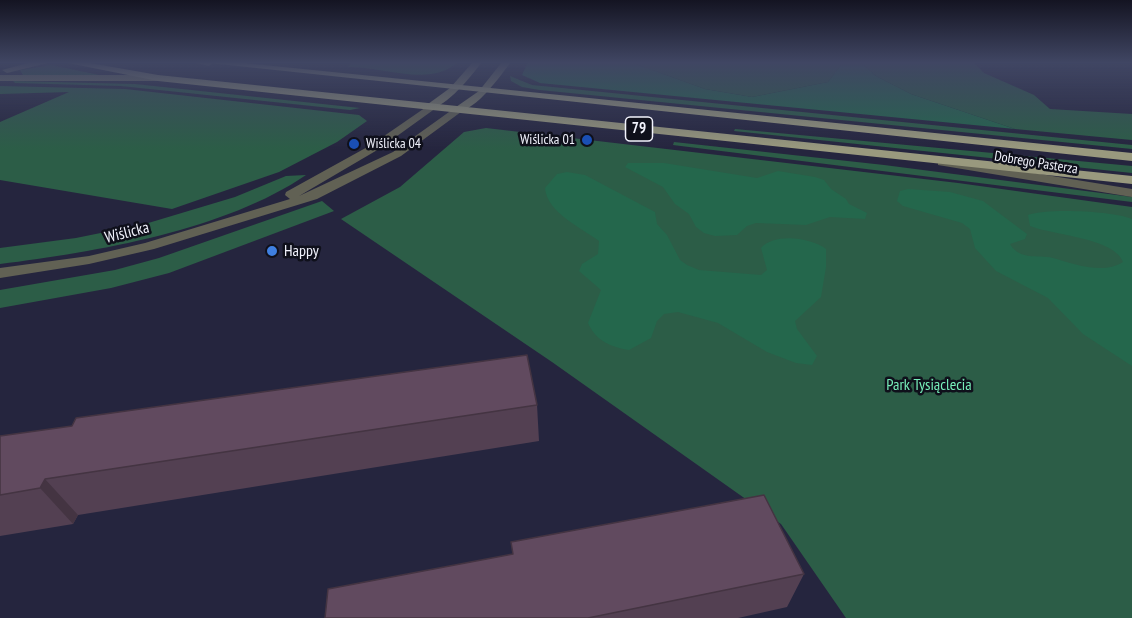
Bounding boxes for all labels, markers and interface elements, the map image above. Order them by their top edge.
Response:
road number: 79 [626,117,652,141]
place label: Wiślicka 01 [520,132,575,148]
marker: Wiślicka 01 [580,133,594,147]
place label: Wiślicka 04 [366,136,421,152]
marker: Wiślicka 04 [347,137,361,151]
street label: Dobrego Pasterza [993,148,1079,178]
street label: Wiślicka [103,218,151,248]
place label: Happy [284,241,319,261]
marker: Happy [265,244,279,258]
park label: Park Tysiąclecia [886,375,972,395]

